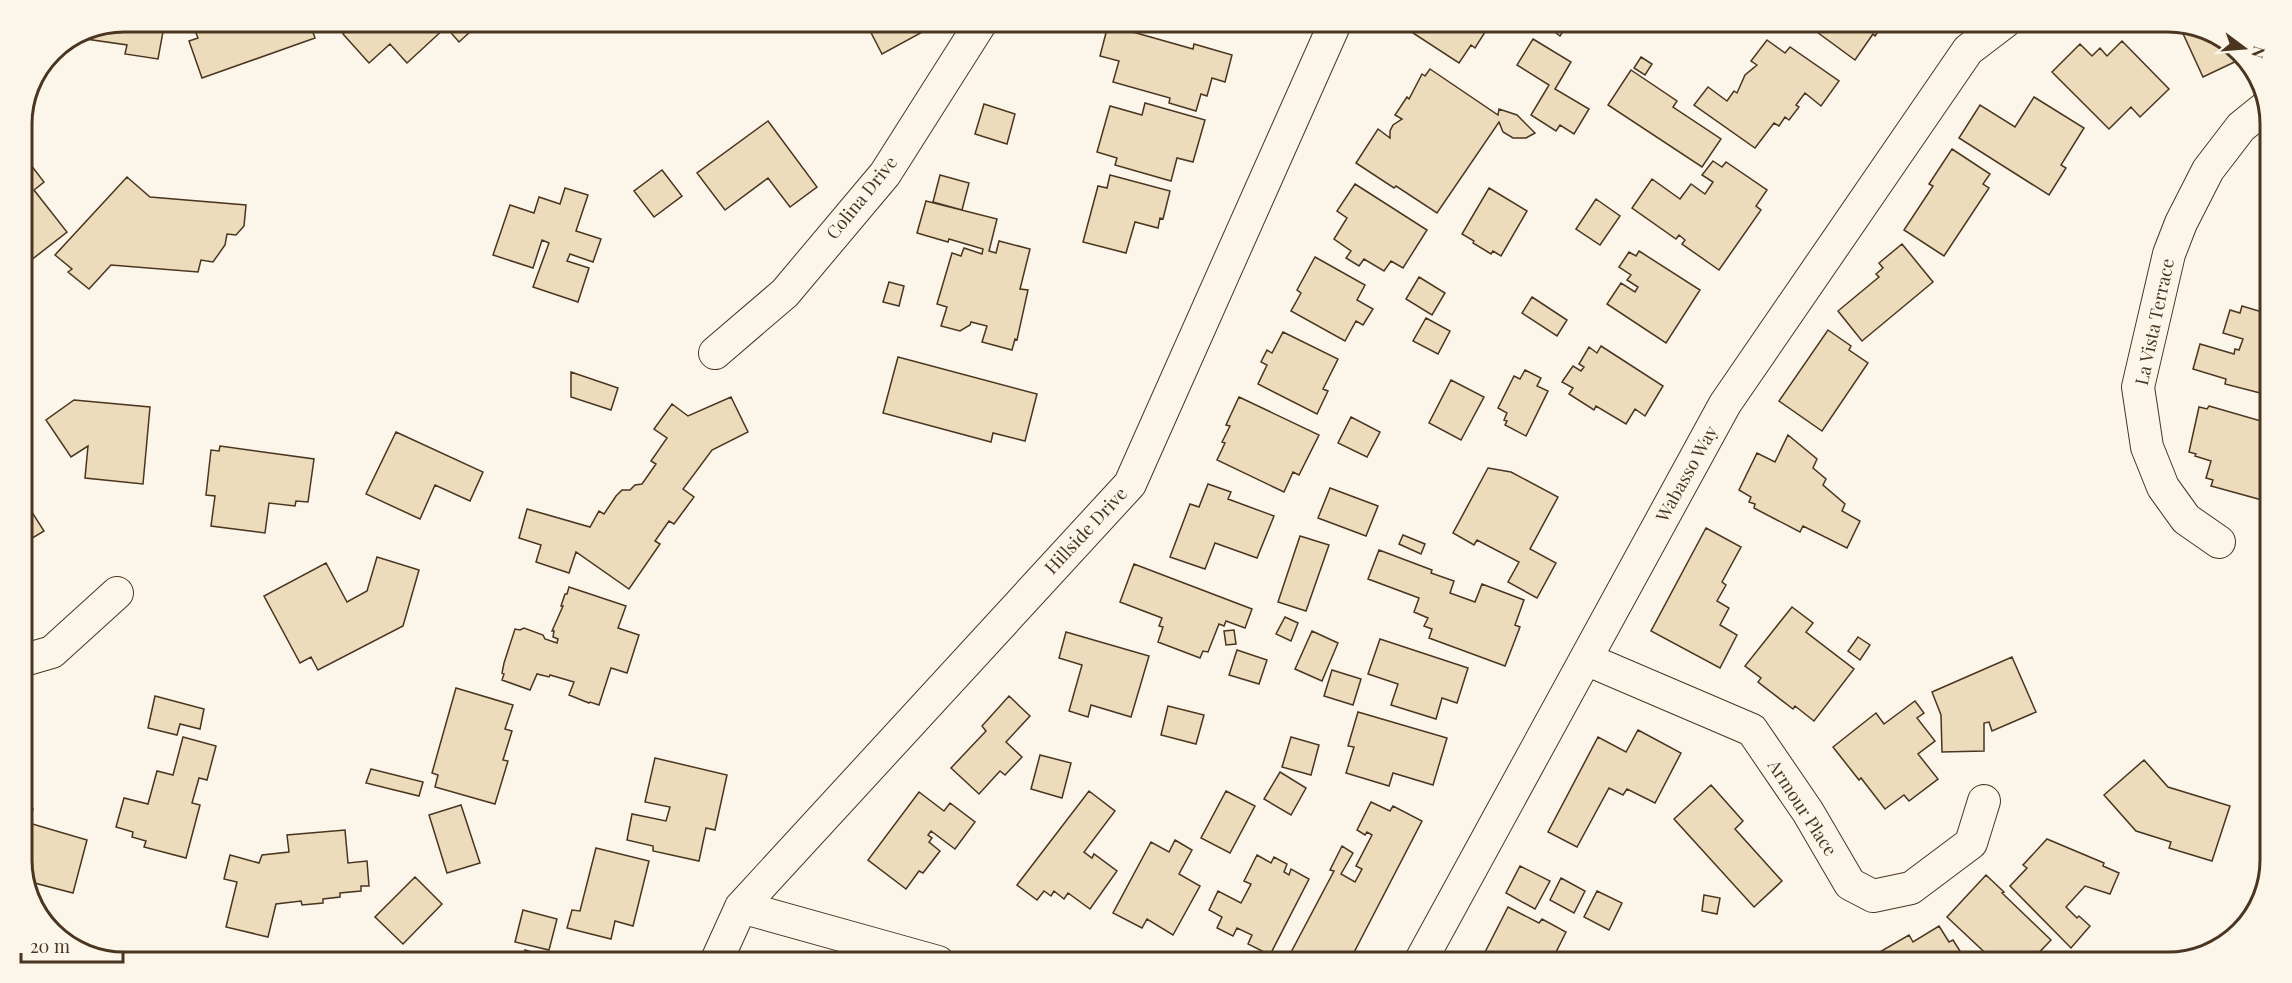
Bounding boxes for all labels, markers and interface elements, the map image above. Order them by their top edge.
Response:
north arrow [2214,18,2274,78]
text: N [2247,44,2271,61]
street label: Colina Drive [820,151,902,244]
street label: La Vista Terrace [2129,256,2179,387]
street label: Wabasso Way [1649,421,1722,527]
street label: Hillside Drive [1039,482,1132,579]
street label: Armour Place [1762,754,1843,860]
scale bar [21,926,123,964]
text: 20 m [30,934,70,958]

